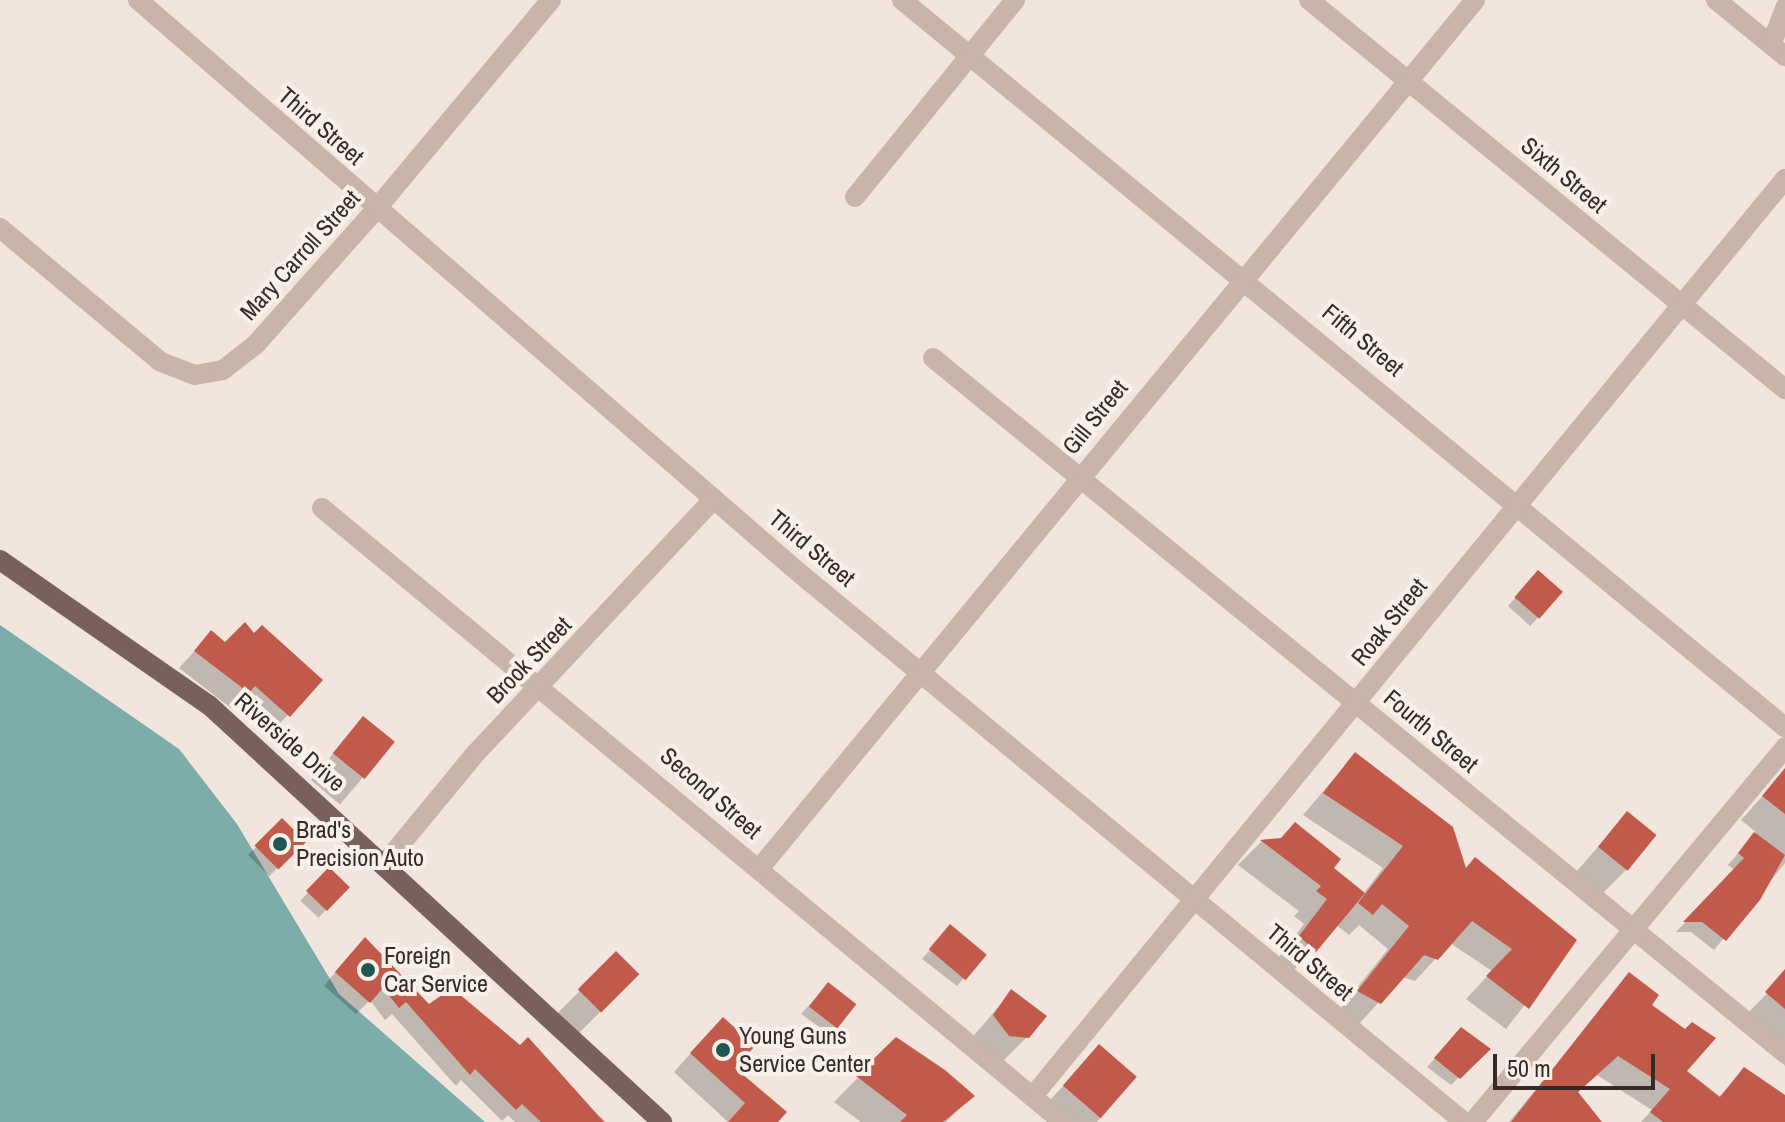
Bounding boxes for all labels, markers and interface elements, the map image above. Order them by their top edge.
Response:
street label: Third Street [272,81,370,171]
street label: Sixth Street [1515,131,1613,219]
street label: Mary Carroll Street [234,184,366,326]
street label: Fifth Street [1316,298,1410,382]
street label: Gill Street [1056,374,1134,460]
street label: Third Street [763,504,861,592]
street label: Roak Street [1345,573,1433,671]
street label: Brook Street [481,611,577,709]
street label: Fourth Street [1378,683,1484,779]
street label: Riverside Drive [229,686,351,798]
street label: Second Street [654,741,768,845]
place label: Brad's Precision Auto [296,816,425,872]
marker: Brad's Precision Auto [271,835,289,853]
street label: Third Street [1261,918,1359,1006]
place label: Foreign Car Service [384,942,488,998]
marker: Foreign Car Service [359,961,377,979]
place label: Young Guns Service Center [739,1022,870,1078]
scale bar [1497,1038,1659,1088]
marker: Young Guns Service Center [714,1041,732,1059]
text: 50 m [1507,1052,1551,1084]

